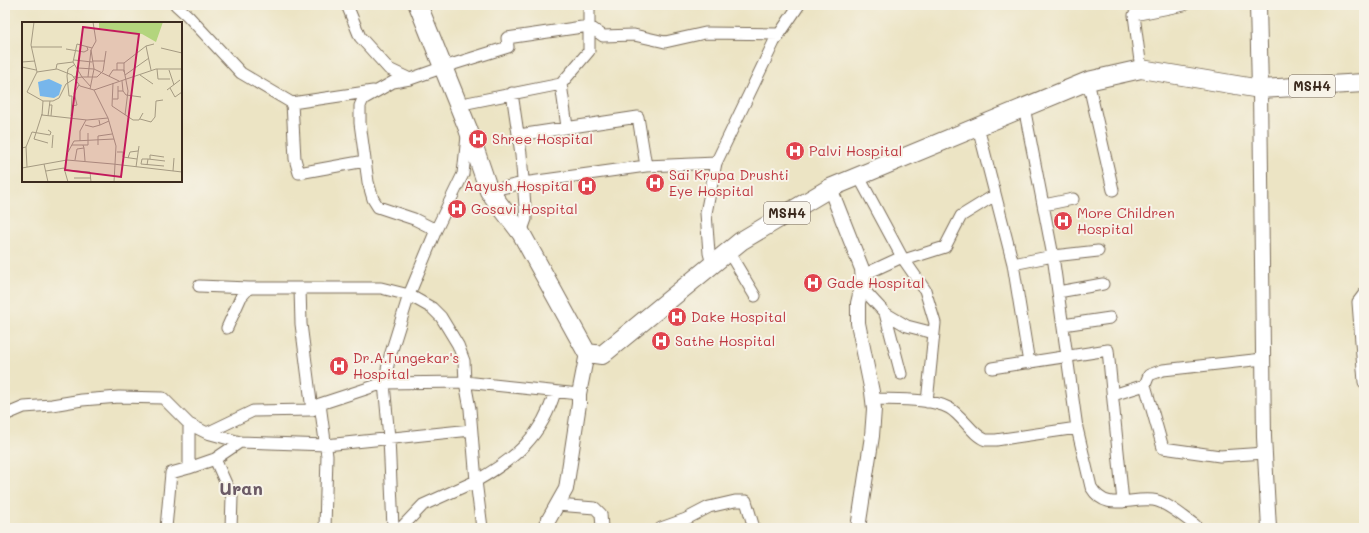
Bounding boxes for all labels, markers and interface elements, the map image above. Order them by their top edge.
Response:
inset map [22,22,182,182]
road number: MSH4 [1289,75,1335,97]
hospital icon: Shree Hospital [467,128,489,150]
place label: Shree Hospital [492,129,593,148]
hospital icon: Palvi Hospital [784,140,806,162]
place label: Palvi Hospital [809,141,902,160]
place label: Sai Krupa Drushti Eye Hospital [669,165,789,200]
hospital icon: Sai Krupa Drushti Eye Hospital [644,172,666,194]
hospital icon: Aayush Hospital [576,175,598,197]
place label: Aayush Hospital [464,176,573,195]
hospital icon: Gosavi Hospital [446,198,468,220]
place label: Gosavi Hospital [471,199,578,218]
road number: MSH4 [764,202,810,224]
place label: More Children Hospital [1077,203,1175,238]
hospital icon: More Children Hospital [1052,210,1074,232]
hospital icon: Gade Hospital [802,272,824,294]
place label: Gade Hospital [827,273,925,292]
hospital icon: Dake Hospital [666,306,688,328]
place label: Dake Hospital [691,307,786,326]
hospital icon: Sathe Hospital [650,330,672,352]
place label: Sathe Hospital [675,331,775,350]
place label: Dr.A.Tungekar's Hospital [353,348,459,383]
hospital icon: Dr.A.Tungekar's Hospital [328,355,350,377]
district label: Uran [219,476,263,500]

